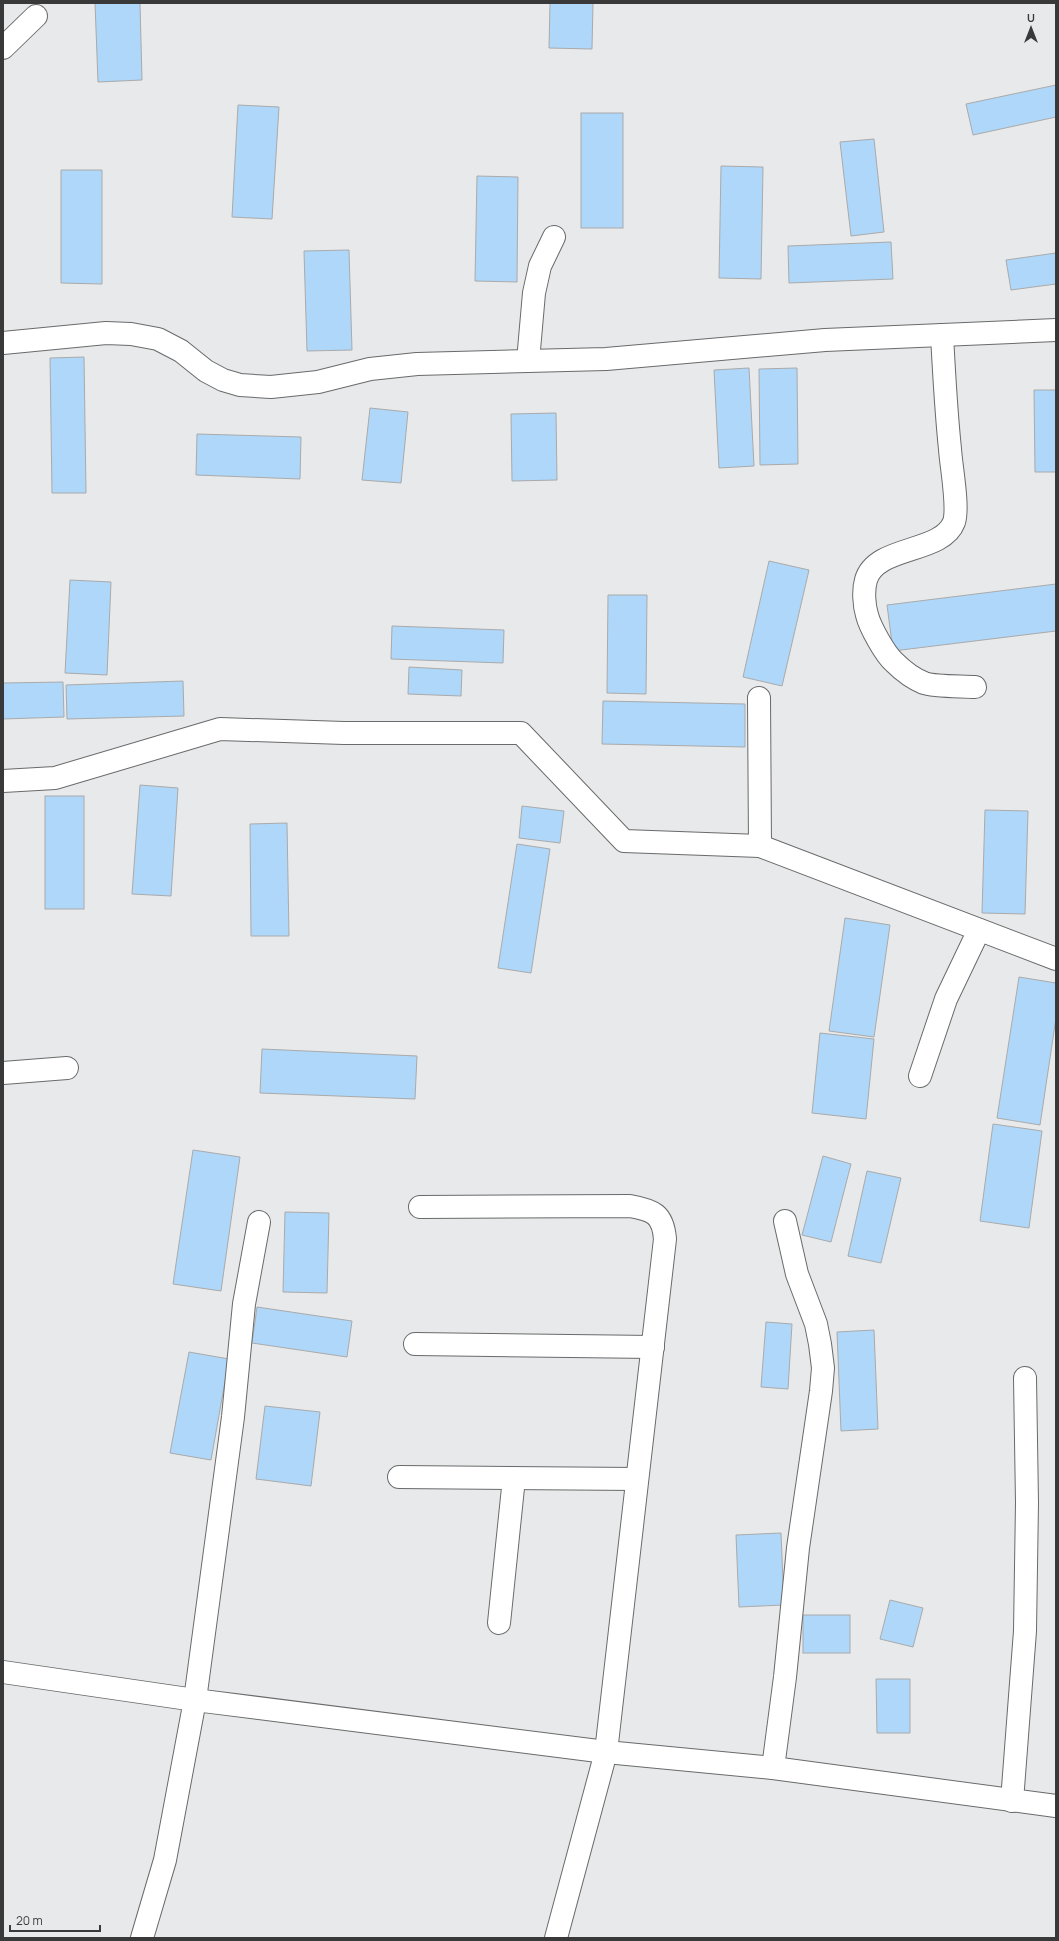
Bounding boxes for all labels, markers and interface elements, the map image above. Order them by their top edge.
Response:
north arrow [1011,8,1051,48]
text: U [1027,10,1035,25]
scale bar [10,1907,100,1933]
text: 20 m [16,1912,43,1929]

